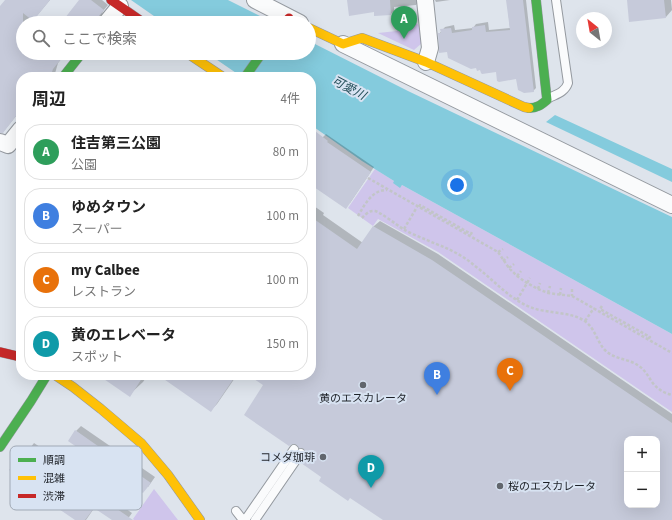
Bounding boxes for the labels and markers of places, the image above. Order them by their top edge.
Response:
pin: A [391,6,417,39]
pin: C [497,358,523,391]
pin: B [424,362,450,395]
marker: 黄のエスカレータ [358,380,368,390]
place label: 黄のエスカレータ [319,391,407,406]
place label: コメダ珈琲 [260,450,315,465]
marker: コメダ珈琲 [318,452,328,462]
pin: D [358,455,384,488]
place label: 桜のエスカレータ [508,479,596,494]
marker: 桜のエスカレータ [495,481,505,491]

